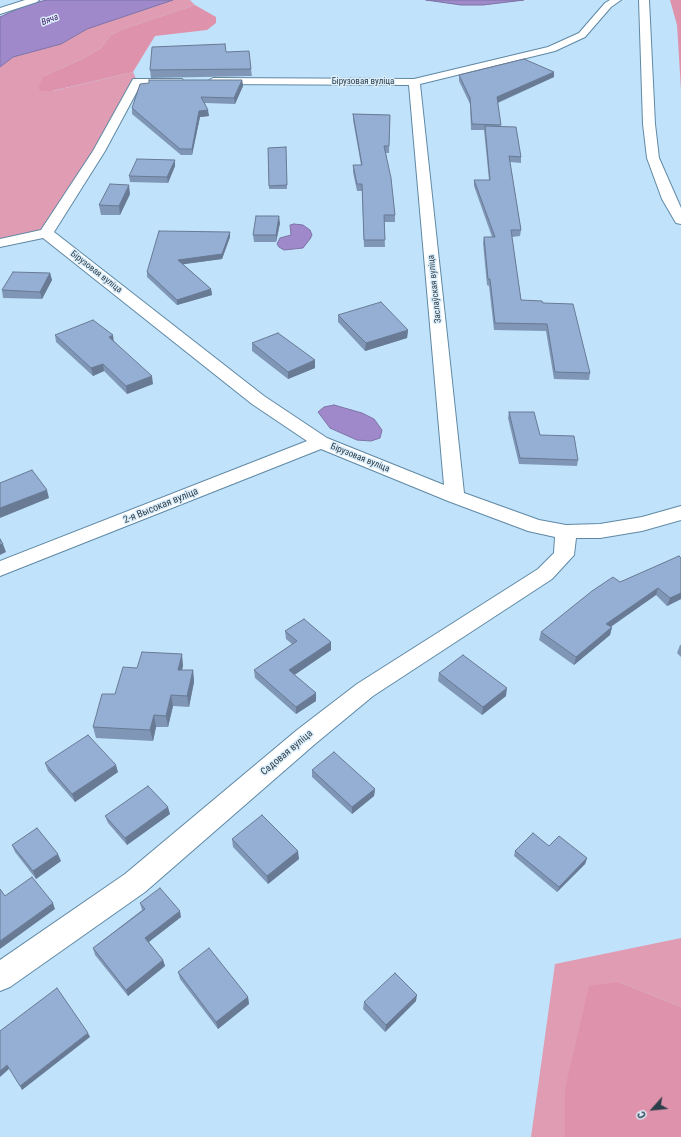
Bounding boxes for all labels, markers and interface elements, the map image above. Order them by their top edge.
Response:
water label: Вяча [40,12,60,28]
street label: Бірузовая вуліца [332,77,394,87]
street label: Бірузовая вуліца [68,248,124,296]
street label: Заслаўская вуліца [426,254,444,324]
street label: Бірузовая вуліца [329,441,391,475]
street label: 2-я Высокая вуліца [122,486,200,526]
street label: Садовая вуліца [259,728,315,778]
north arrow [633,1089,673,1129]
text: С [635,1109,649,1120]

